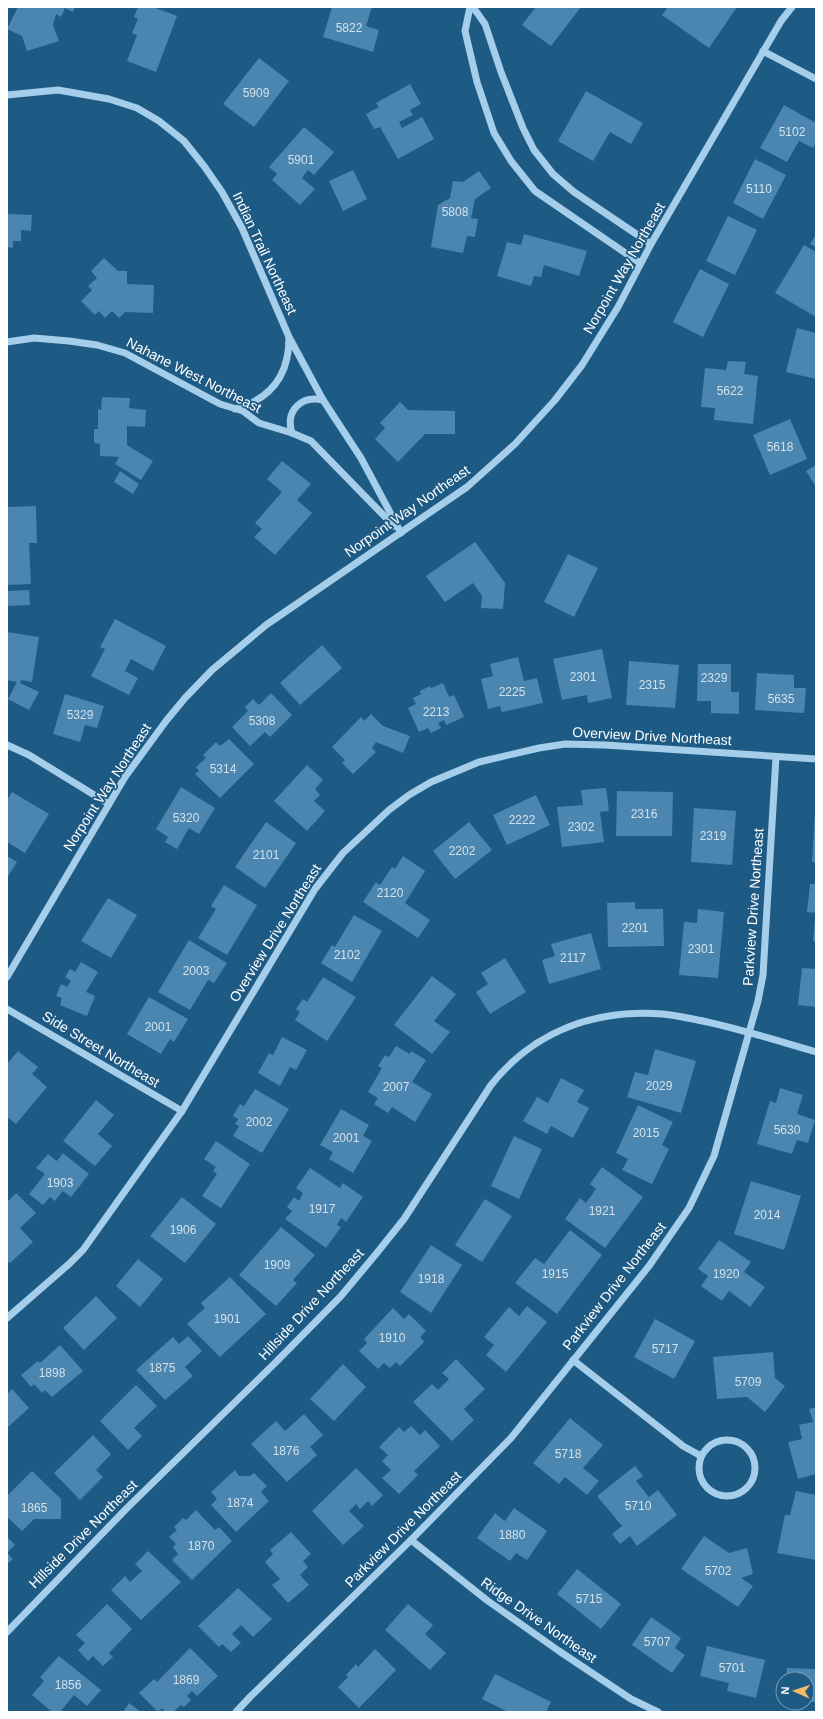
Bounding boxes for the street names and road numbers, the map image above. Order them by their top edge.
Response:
street label: Indian Trail Northeast [230,189,300,317]
street label: Norpoint Way Northeast [580,199,668,336]
street label: Nahane West Northeast [124,334,264,416]
street label: Norpoint Way Northeast [341,462,473,560]
street label: Norpoint Way Northeast [60,720,154,854]
street label: Overview Drive Northeast [572,724,732,748]
street label: Parkview Drive Northeast [740,828,766,986]
street label: Overview Drive Northeast [226,861,324,1005]
street label: Side Street Northeast [40,1008,163,1090]
street label: Parkview Drive Northeast [559,1219,669,1353]
street label: Hillside Drive Northeast [255,1245,367,1363]
street label: Parkview Drive Northeast [342,1467,465,1590]
street label: Hillside Drive Northeast [26,1477,140,1591]
street label: Ridge Drive Northeast [478,1574,600,1666]

